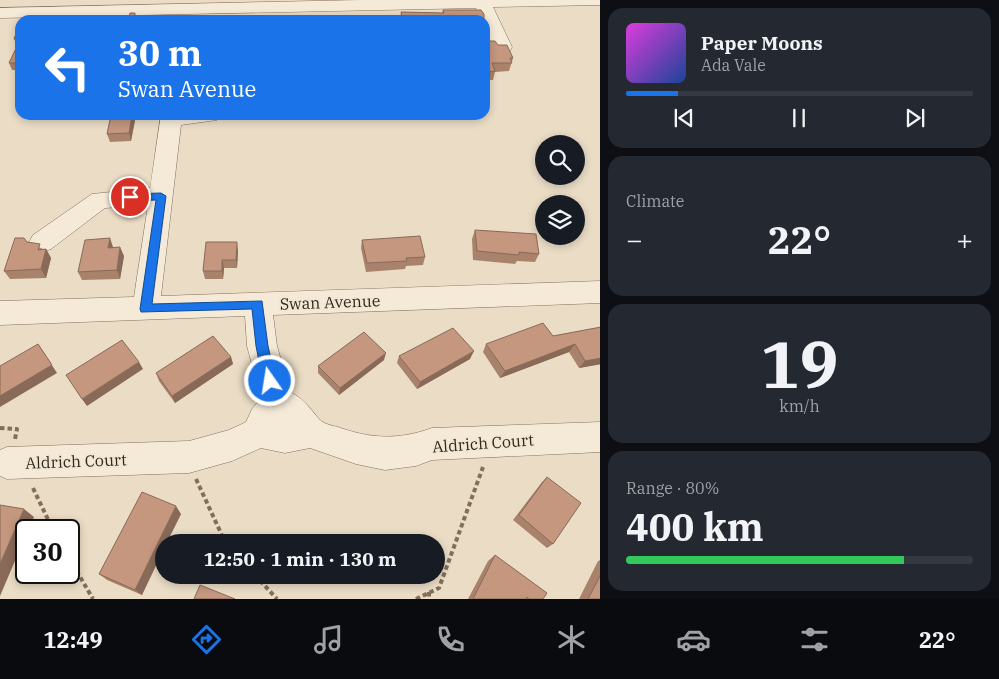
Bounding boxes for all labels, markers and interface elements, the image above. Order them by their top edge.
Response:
text: 30 m [118,30,202,76]
text: Paper Moons [701,31,823,55]
icon: left [35,35,100,100]
text: Ada Vale [701,55,766,75]
text: Swan Avenue [118,74,256,103]
icon: previous [670,104,698,132]
icon: pause [785,104,813,132]
icon: next [901,104,929,132]
map controls [535,135,585,245]
button: search [535,135,585,185]
pin [109,176,151,218]
icon: arrive [116,183,144,211]
text: Climate [626,191,684,211]
button: layers [535,195,585,245]
text: 22° [768,215,831,264]
text: − [626,221,643,258]
text: + [956,221,973,258]
street label: Swan Avenue [279,290,381,314]
text: 19 [760,321,839,406]
position arrow [243,354,295,406]
text: km/h [779,396,820,416]
street label: Aldrich Court [432,429,535,457]
street label: Aldrich Court [25,449,127,473]
text: Range · 80% [626,478,719,498]
text: 400 km [626,502,764,551]
speed limit sign: 30 [15,519,80,584]
text: 12:50 · 1 min · 130 m [204,547,396,571]
icon: directions [189,622,224,657]
icon: music [311,622,346,657]
icon: phone [433,622,468,657]
icon: climate [554,622,589,657]
icon: car [676,622,711,657]
icon: filters [797,622,832,657]
text: 12:49 [43,625,103,654]
text: 22° [919,625,956,654]

